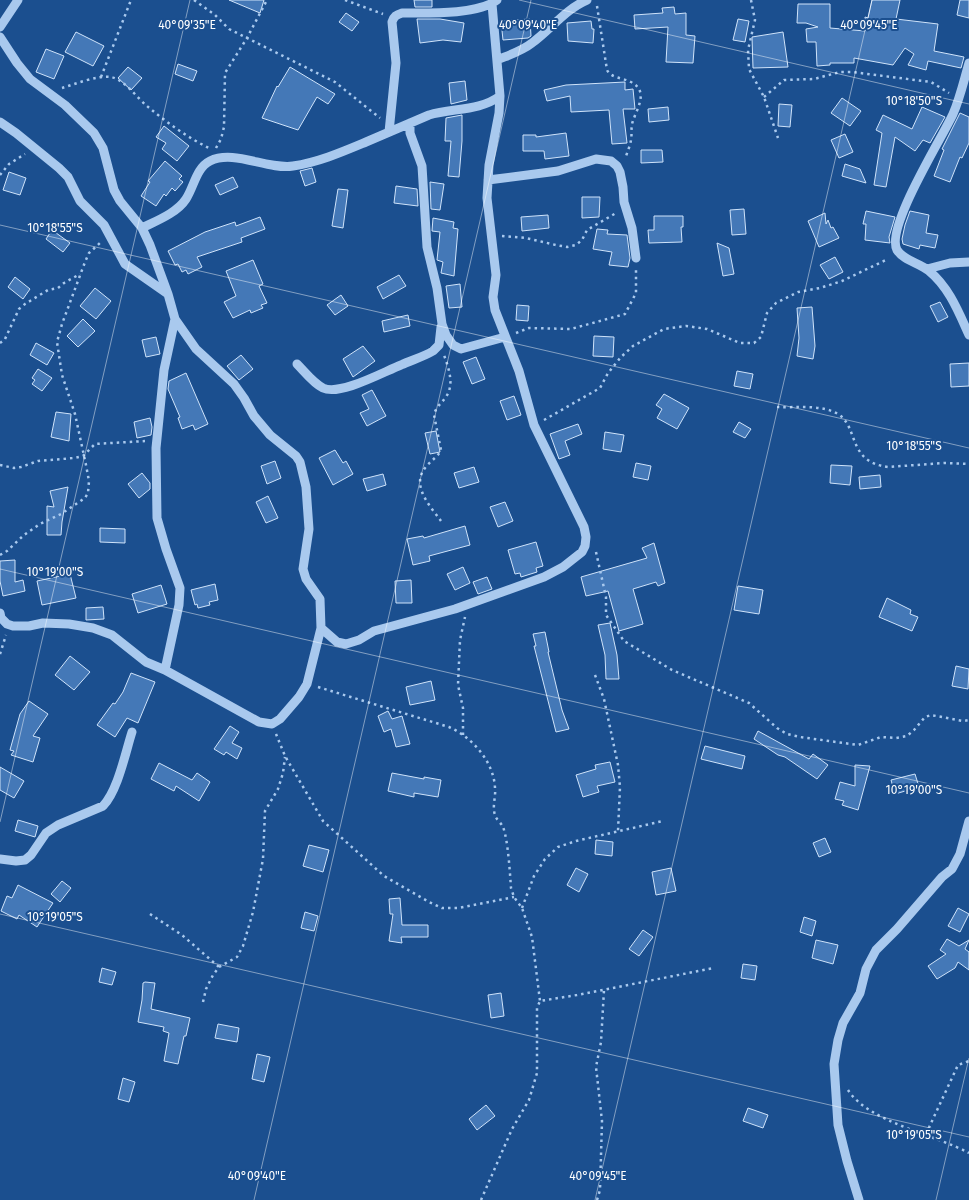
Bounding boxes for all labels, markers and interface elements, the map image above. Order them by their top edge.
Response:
text: 40°09'35"E [158,18,216,32]
text: 40°09'40"E [499,18,557,32]
text: 40°09'45"E [840,18,898,32]
text: 10°18'50"S [886,94,943,108]
text: 10°18'55"S [27,221,83,235]
text: 10°18'55"S [886,439,942,453]
text: 10°19'00"S [27,565,84,579]
text: 10°19'00"S [886,783,943,797]
text: 10°19'05"S [27,910,83,924]
text: 10°19'05"S [886,1128,942,1142]
text: 40°09'40"E [228,1169,286,1183]
text: 40°09'45"E [569,1169,627,1183]

